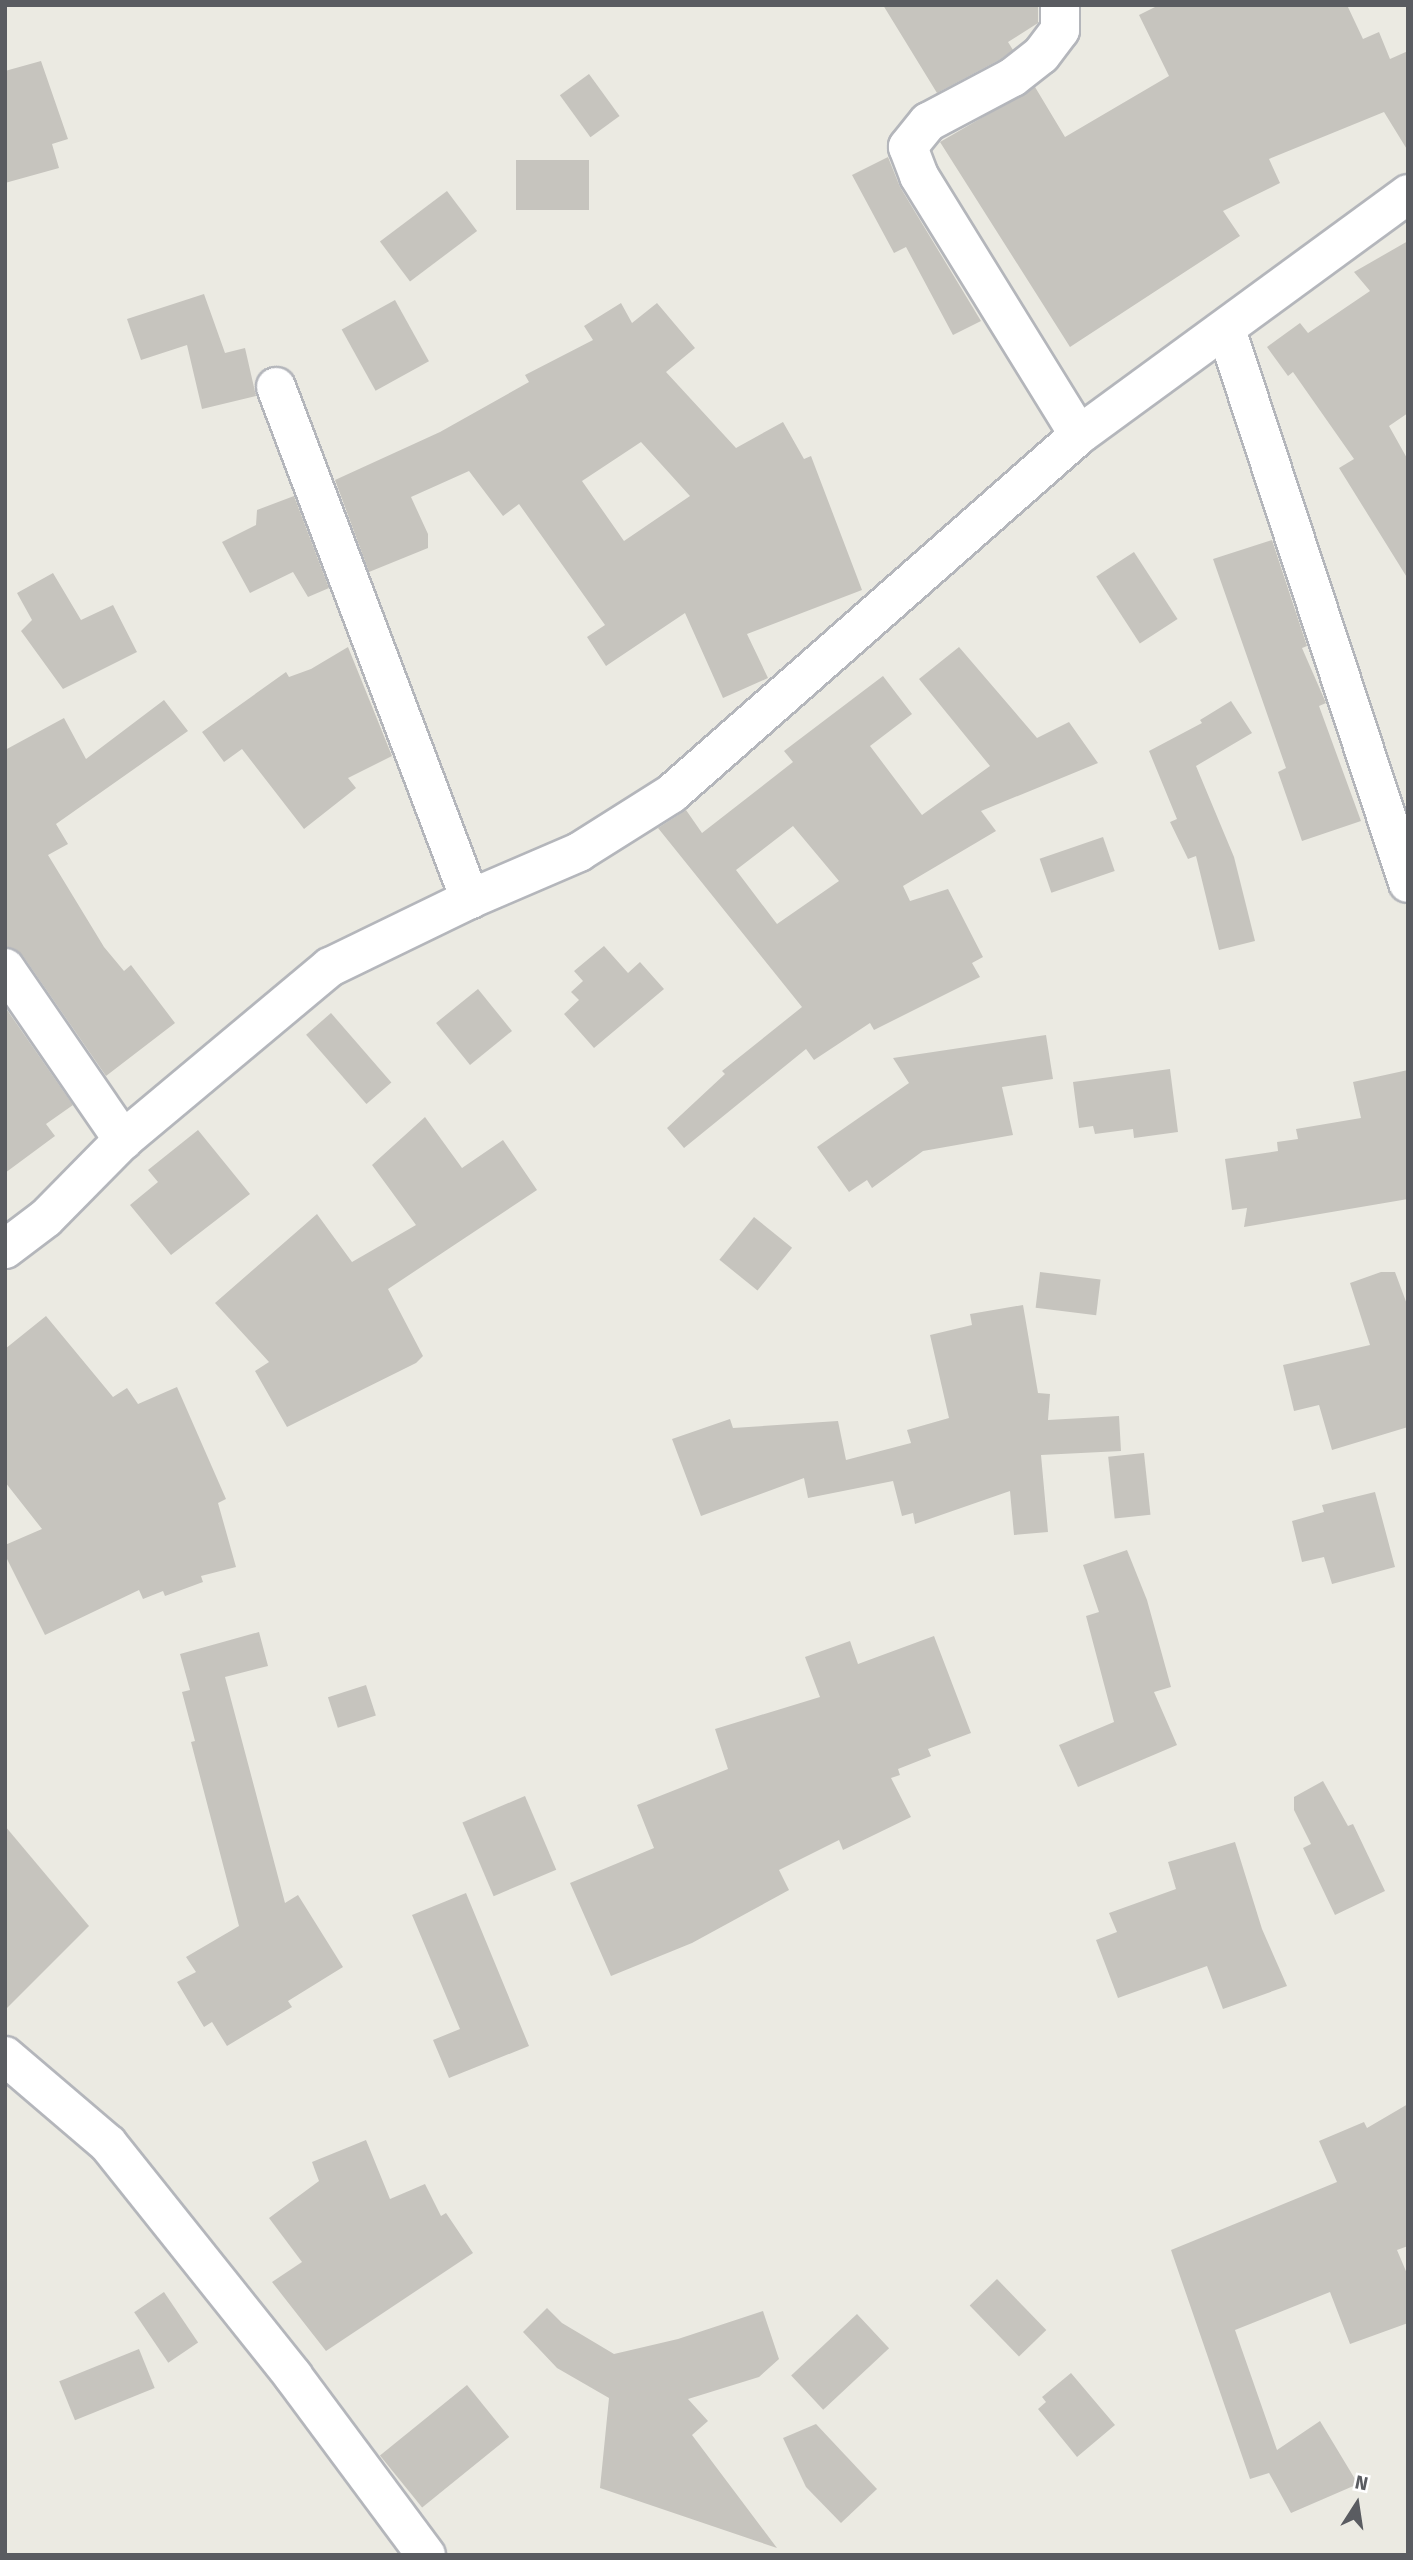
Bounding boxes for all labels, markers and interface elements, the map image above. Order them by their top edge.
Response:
north arrow [1322,2469,1392,2539]
text: N [1353,2470,1370,2496]

